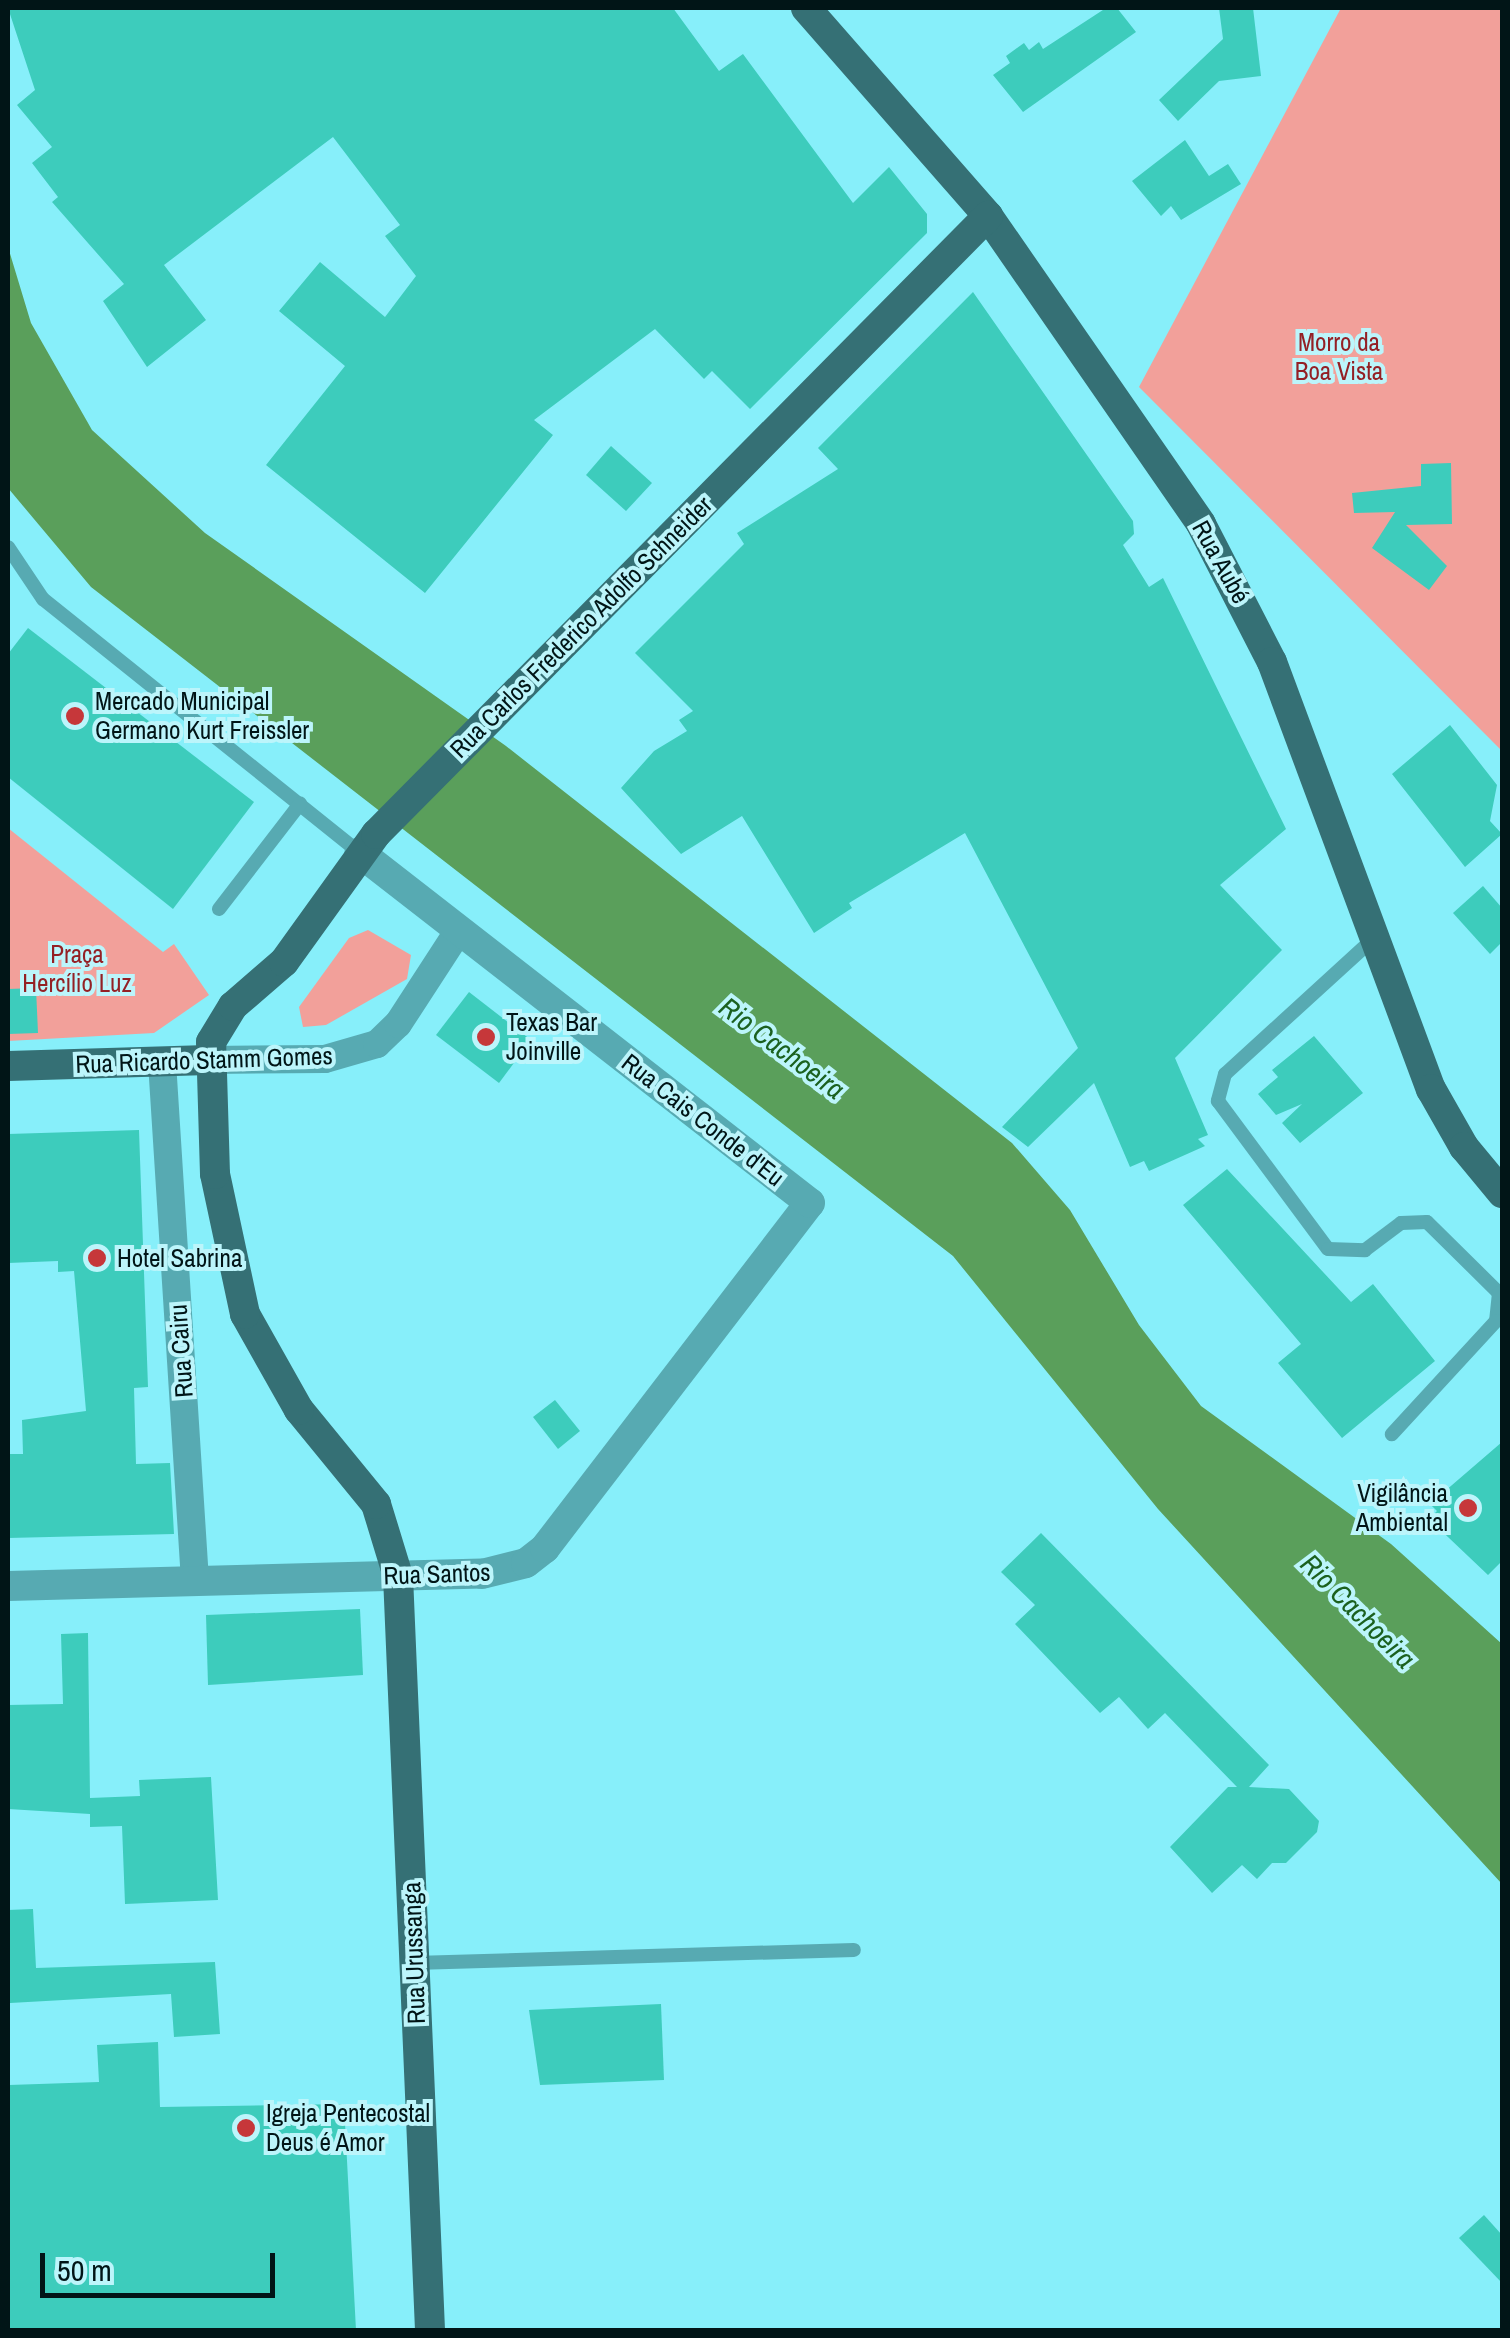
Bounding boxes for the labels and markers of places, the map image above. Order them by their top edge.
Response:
place label: Mercado Municipal Germano Kurt Freissler [95,687,309,746]
marker: Mercado Municipal Germano Kurt Freissler [64,705,86,727]
place label: Texas Bar Joinville [506,1008,597,1067]
marker: Texas Bar Joinville [475,1026,497,1048]
place label: Hotel Sabrina [117,1243,242,1273]
marker: Hotel Sabrina [86,1247,108,1269]
place label: Vigilância Ambiental [1356,1479,1448,1538]
marker: Vigilância Ambiental [1457,1497,1479,1519]
place label: Igreja Pentecostal Deus é Amor [266,2099,430,2158]
marker: Igreja Pentecostal Deus é Amor [235,2117,257,2139]

